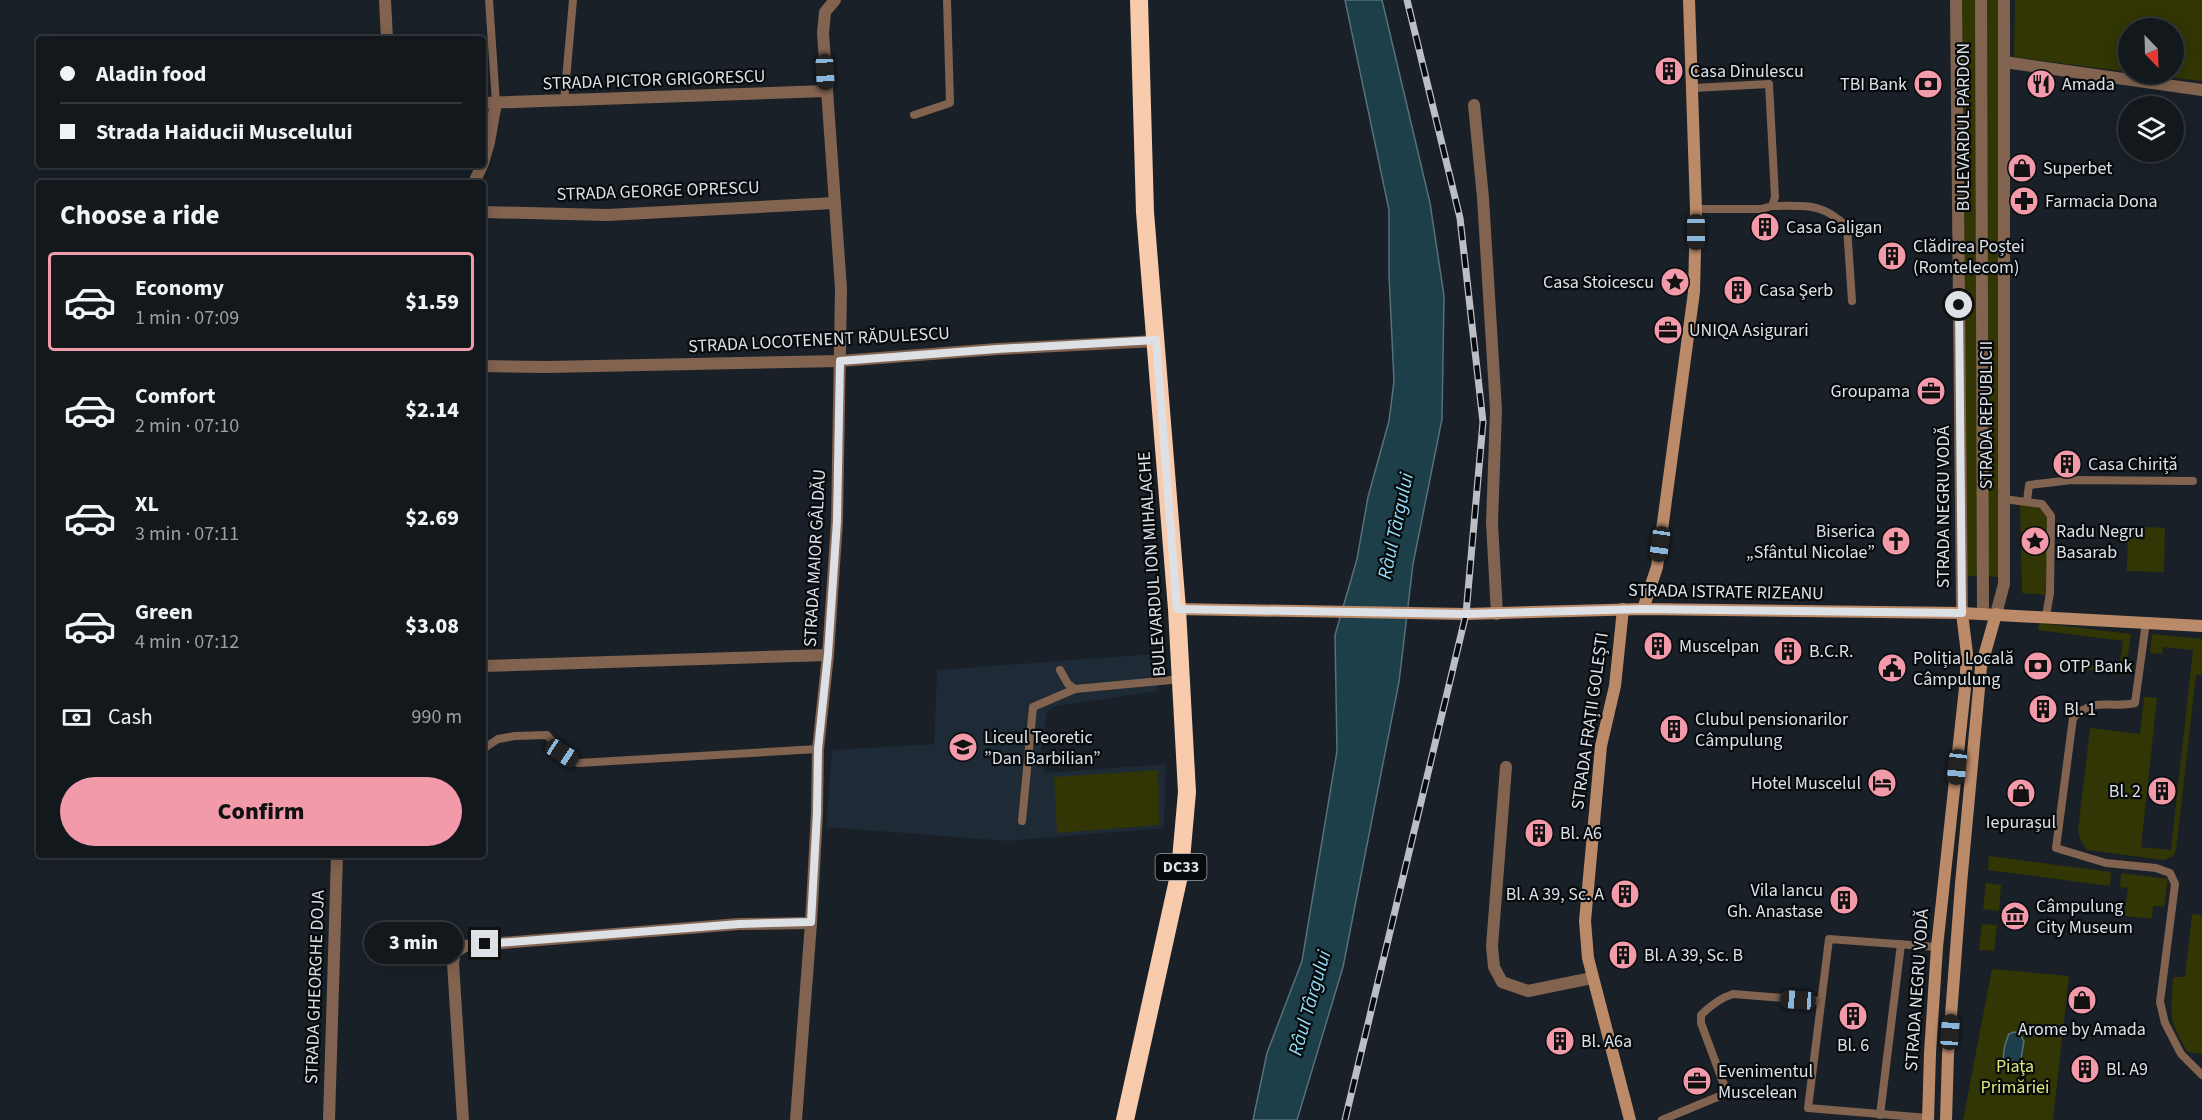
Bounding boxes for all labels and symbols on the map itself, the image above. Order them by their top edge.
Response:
north arrow [2118,18,2184,84]
street label: BULEVARDUL PARDON [1951,43,1976,211]
car [815,54,835,90]
building icon: Casa Dinulescu [1653,55,1685,87]
place label: Casa Dinulescu [1690,59,1804,84]
street label: STRADA PICTOR GRIGORESCU [542,64,766,96]
bank icon: TBI Bank [1912,68,1944,100]
restaurant icon: Amada [2025,68,2057,100]
place label: TBI Bank [1840,72,1907,97]
place label: Amada [2062,72,2115,97]
shop icon: Superbet [2006,152,2038,184]
place label: Superbet [2043,156,2112,181]
street label: STRADA GEORGE OPRESCU [556,175,760,207]
pharmacy icon: Farmacia Dona [2008,185,2040,217]
place label: Farmacia Dona [2045,189,2158,214]
building icon: Casa Galigan [1749,211,1781,243]
car [1687,214,1705,250]
place label: Casa Galigan [1786,215,1882,240]
place label: Clădirea Poștei (Romtelecom) [1913,234,2025,280]
building icon: Clădirea Poștei (Romtelecom) [1876,240,1908,272]
place icon: Casa Stoicescu [1659,266,1691,298]
place label: Casa Stoicescu [1543,270,1654,295]
building icon: Casa Şerb [1722,274,1754,306]
place label: Casa Şerb [1759,278,1833,303]
route start [1945,291,1972,318]
office icon: UNIQA Asigurari [1652,314,1684,346]
place label: UNIQA Asigurari [1689,318,1809,343]
street label: STRADA LOCOTENENT RĂDULESCU [688,321,950,359]
street label: STRADA REPUBLICII [1974,341,1999,489]
office icon: Groupama [1915,375,1947,407]
place label: Groupama [1830,379,1910,404]
street label: STRADA NEGRU VODĂ [1931,426,1956,588]
building icon: Casa Chiriță [2051,448,2083,480]
street label: BULEVARDUL ION MIHALACHE [1132,451,1172,677]
place label: Casa Chiriță [2088,452,2178,477]
street label: STRADA MAIOR GÂLDĂU [798,468,832,648]
water label: Râul Târgului [1371,470,1421,582]
place label: Biserica „Sfântul Nicolae” [1746,519,1875,565]
place label: Radu Negru Basarab [2056,519,2144,565]
car [1649,525,1671,563]
church icon: Biserica „Sfântul Nicolae” [1880,525,1912,557]
place icon: Radu Negru Basarab [2019,525,2051,557]
street label: STRADA ISTRATE RIZEANU [1628,578,1824,606]
building icon: Muscelpan [1642,630,1674,662]
street label: STRADA FRAȚII GOLEȘTI [1565,631,1615,811]
place label: Muscelpan [1679,634,1759,659]
building icon: B.C.R. [1772,635,1804,667]
place label: B.C.R. [1809,639,1854,664]
place label: Poliția Locală Câmpulung [1913,646,2014,692]
bank icon: OTP Bank [2022,650,2054,682]
public building icon: Poliția Locală Câmpulung [1876,652,1908,684]
place label: OTP Bank [2059,654,2132,679]
building icon: Bl. 1 [2027,693,2059,725]
place label: Bl. 1 [2064,697,2096,722]
place label: Clubul pensionarilor Câmpulung [1695,707,1849,753]
building icon: Clubul pensionarilor Câmpulung [1658,713,1690,745]
place label: Liceul Teoretic ”Dan Barbilian” [984,725,1101,771]
school or university icon: Liceul Teoretic ”Dan Barbilian” [947,731,979,763]
car [542,736,582,770]
car [1946,748,1968,786]
hotel icon: Hotel Muscelul [1866,767,1898,799]
place label: Hotel Muscelul [1751,771,1861,796]
building icon: Bl. 2 [2146,775,2178,807]
shop icon: Iepurașul [2005,777,2037,809]
place label: Bl. 2 [2109,779,2141,804]
place label: Iepurașul [1986,810,2056,835]
building icon: Bl. A6 [1523,817,1555,849]
place label: Bl. A6 [1560,821,1602,846]
road number: DC33 [1156,854,1206,880]
building icon: Bl. A 39, Sc. A [1609,878,1641,910]
place label: Vila Iancu Gh. Anastase [1727,878,1823,924]
place label: Bl. A 39, Sc. A [1506,882,1604,907]
building icon: Vila Iancu Gh. Anastase [1828,884,1860,916]
street label: STRADA GHEORGHE DOJA [299,889,331,1085]
place label: Câmpulung City Museum [2036,894,2133,940]
museum icon: Câmpulung City Museum [1999,900,2031,932]
street label: STRADA NEGRU VODĂ [1899,908,1935,1072]
callout: 3 min [365,923,464,965]
route end [471,930,498,957]
building icon: Bl. A 39, Sc. B [1607,939,1639,971]
place label: Bl. A 39, Sc. B [1644,943,1743,968]
water label: Râul Târgului [1282,947,1338,1059]
shop icon: Arome by Amada [2066,984,2098,1016]
car [1779,990,1817,1010]
building icon: Bl. 6 [1837,1000,1869,1032]
car [1940,1013,1960,1051]
place label: Arome by Amada [2018,1017,2146,1042]
building icon: Bl. A6a [1544,1025,1576,1057]
place label: Bl. A6a [1581,1029,1632,1054]
place label: Bl. 6 [1837,1033,1869,1058]
building icon: Bl. A9 [2069,1053,2101,1085]
park label: Piaţa Primăriei [1981,1054,2049,1100]
place label: Bl. A9 [2106,1057,2148,1082]
place label: Evenimentul Muscelean [1718,1059,1813,1105]
office icon: Evenimentul Muscelean [1681,1065,1713,1097]

